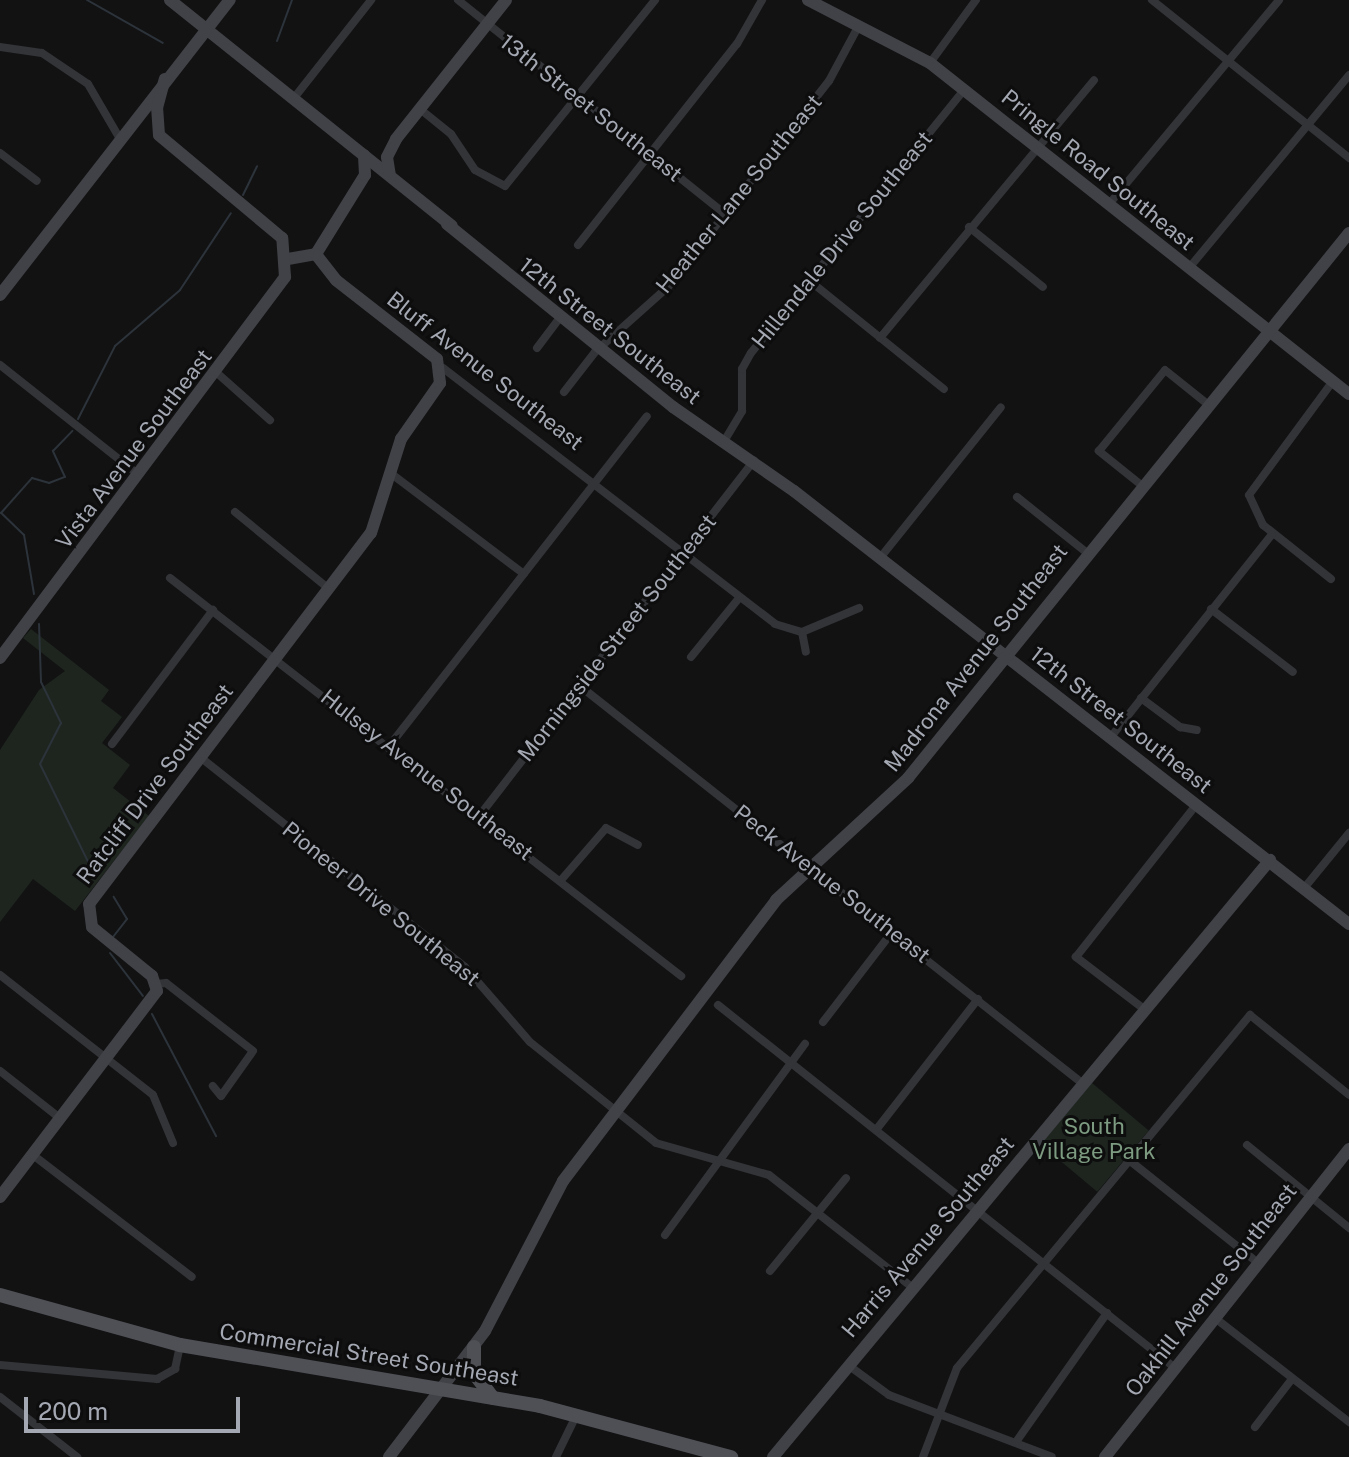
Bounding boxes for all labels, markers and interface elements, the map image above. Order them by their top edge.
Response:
street label: 13th Street Southeast [495,29,687,187]
street label: Pringle Road Southeast [996,84,1200,256]
street label: Heather Lane Southeast [651,89,827,299]
street label: Hillendale Drive Southeast [746,126,938,354]
street label: 12th Street Southeast [514,252,706,410]
street label: Bluff Avenue Southeast [382,286,588,456]
street label: Vista Avenue Southeast [50,344,218,554]
street label: Morningside Street Southeast [512,509,722,767]
street label: Madrona Avenue Southeast [879,539,1073,777]
street label: 12th Street Southeast [1025,641,1217,799]
street label: Ratcliff Drive Southeast [71,679,239,889]
street label: Hulsey Avenue Southeast [315,684,539,866]
street label: Peck Avenue Southeast [729,799,935,969]
street label: Pioneer Drive Southeast [277,816,485,992]
park label: South Village Park [1032,1113,1156,1164]
street label: Harris Avenue Southeast [836,1131,1020,1343]
street label: Oakhill Avenue Southeast [1120,1178,1302,1402]
street label: Commercial Street Southeast [218,1318,520,1392]
scale bar [28,1381,244,1431]
text: 200 m [38,1397,108,1425]

